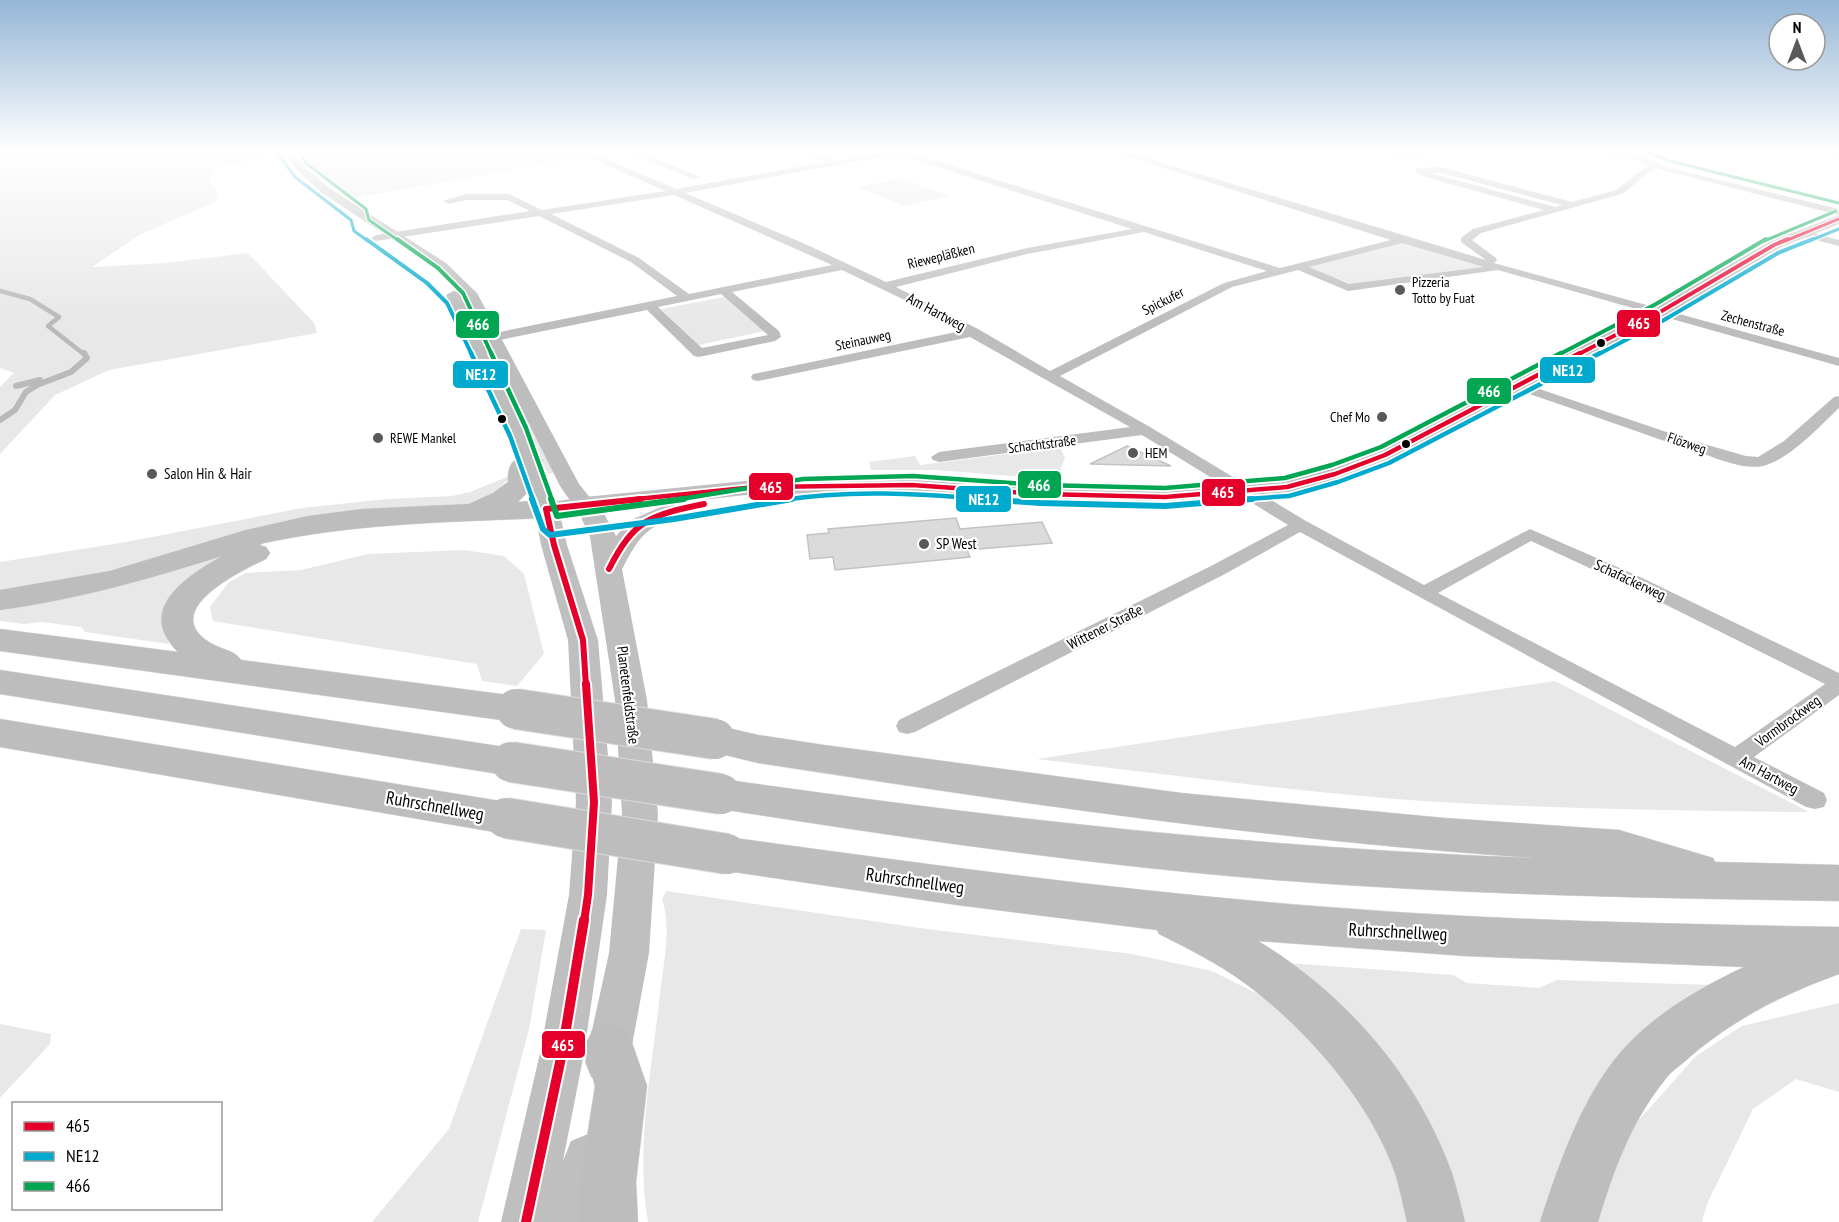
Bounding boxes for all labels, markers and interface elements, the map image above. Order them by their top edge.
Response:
north arrow [1767,12,1827,72]
text: N [1793,17,1801,37]
street label: Riewepläßken [906,239,976,273]
place label: Pizzeria Totto by Fuat [1412,273,1475,307]
street label: Spickufer [1139,283,1187,319]
marker: Pizzeria Totto by Fuat [1393,283,1407,297]
street label: Am Hartweg [904,288,969,335]
street label: Zechenstraße [1719,306,1787,340]
line badge: 465 [1616,309,1661,338]
line badge: 466 [455,310,500,339]
text: 465 [1628,313,1650,333]
text: 466 [467,314,490,334]
street label: Steinauweg [834,325,892,355]
unlabelled marker [1595,337,1607,349]
line badge: NE12 [1539,356,1596,384]
line badge: NE12 [452,360,509,389]
text: NE12 [1553,360,1583,380]
text: NE12 [466,364,496,384]
line badge: 466 [1466,377,1512,405]
text: 466 [1478,381,1501,401]
place label: Chef Mo [1330,408,1370,426]
marker: Chef Mo [1375,410,1389,424]
unlabelled marker [496,413,508,425]
street label: Flözweg [1665,428,1709,458]
place label: REWE Mankel [390,429,457,447]
marker: REWE Mankel [371,431,385,445]
street label: Schachtstraße [1007,431,1077,457]
unlabelled marker [1400,438,1412,450]
place label: HEM [1145,444,1168,462]
marker: HEM [1126,446,1140,460]
place label: Salon Hin & Hair [164,464,253,483]
marker: Salon Hin & Hair [145,467,159,481]
line badge: 466 [1017,470,1062,499]
line badge: 465 [748,472,794,501]
text: 466 [1028,475,1051,495]
text: 465 [760,477,782,497]
line badge: 465 [1201,478,1246,507]
text: 465 [1212,482,1234,502]
line badge: NE12 [955,485,1012,513]
text: NE12 [969,489,999,509]
place label: SP West [936,534,977,553]
marker: SP West [917,537,931,551]
street label: Schafackerweg [1591,555,1669,604]
street label: Wittener Straße [1064,599,1146,654]
street label: Planetenfeldstraße [613,645,644,745]
street label: Vormbrockweg [1751,691,1824,751]
street label: Am Hartweg [1737,751,1802,798]
street label: Ruhrschnellweg [384,786,486,825]
street label: Ruhrschnellweg [864,862,966,899]
street label: Ruhrschnellweg [1348,917,1448,946]
line badge: 465 [541,1030,586,1059]
text: 465 [552,1035,574,1055]
legend [12,1102,222,1210]
text: 465 [66,1114,90,1137]
text: NE12 [66,1144,100,1167]
text: 466 [66,1174,90,1197]

